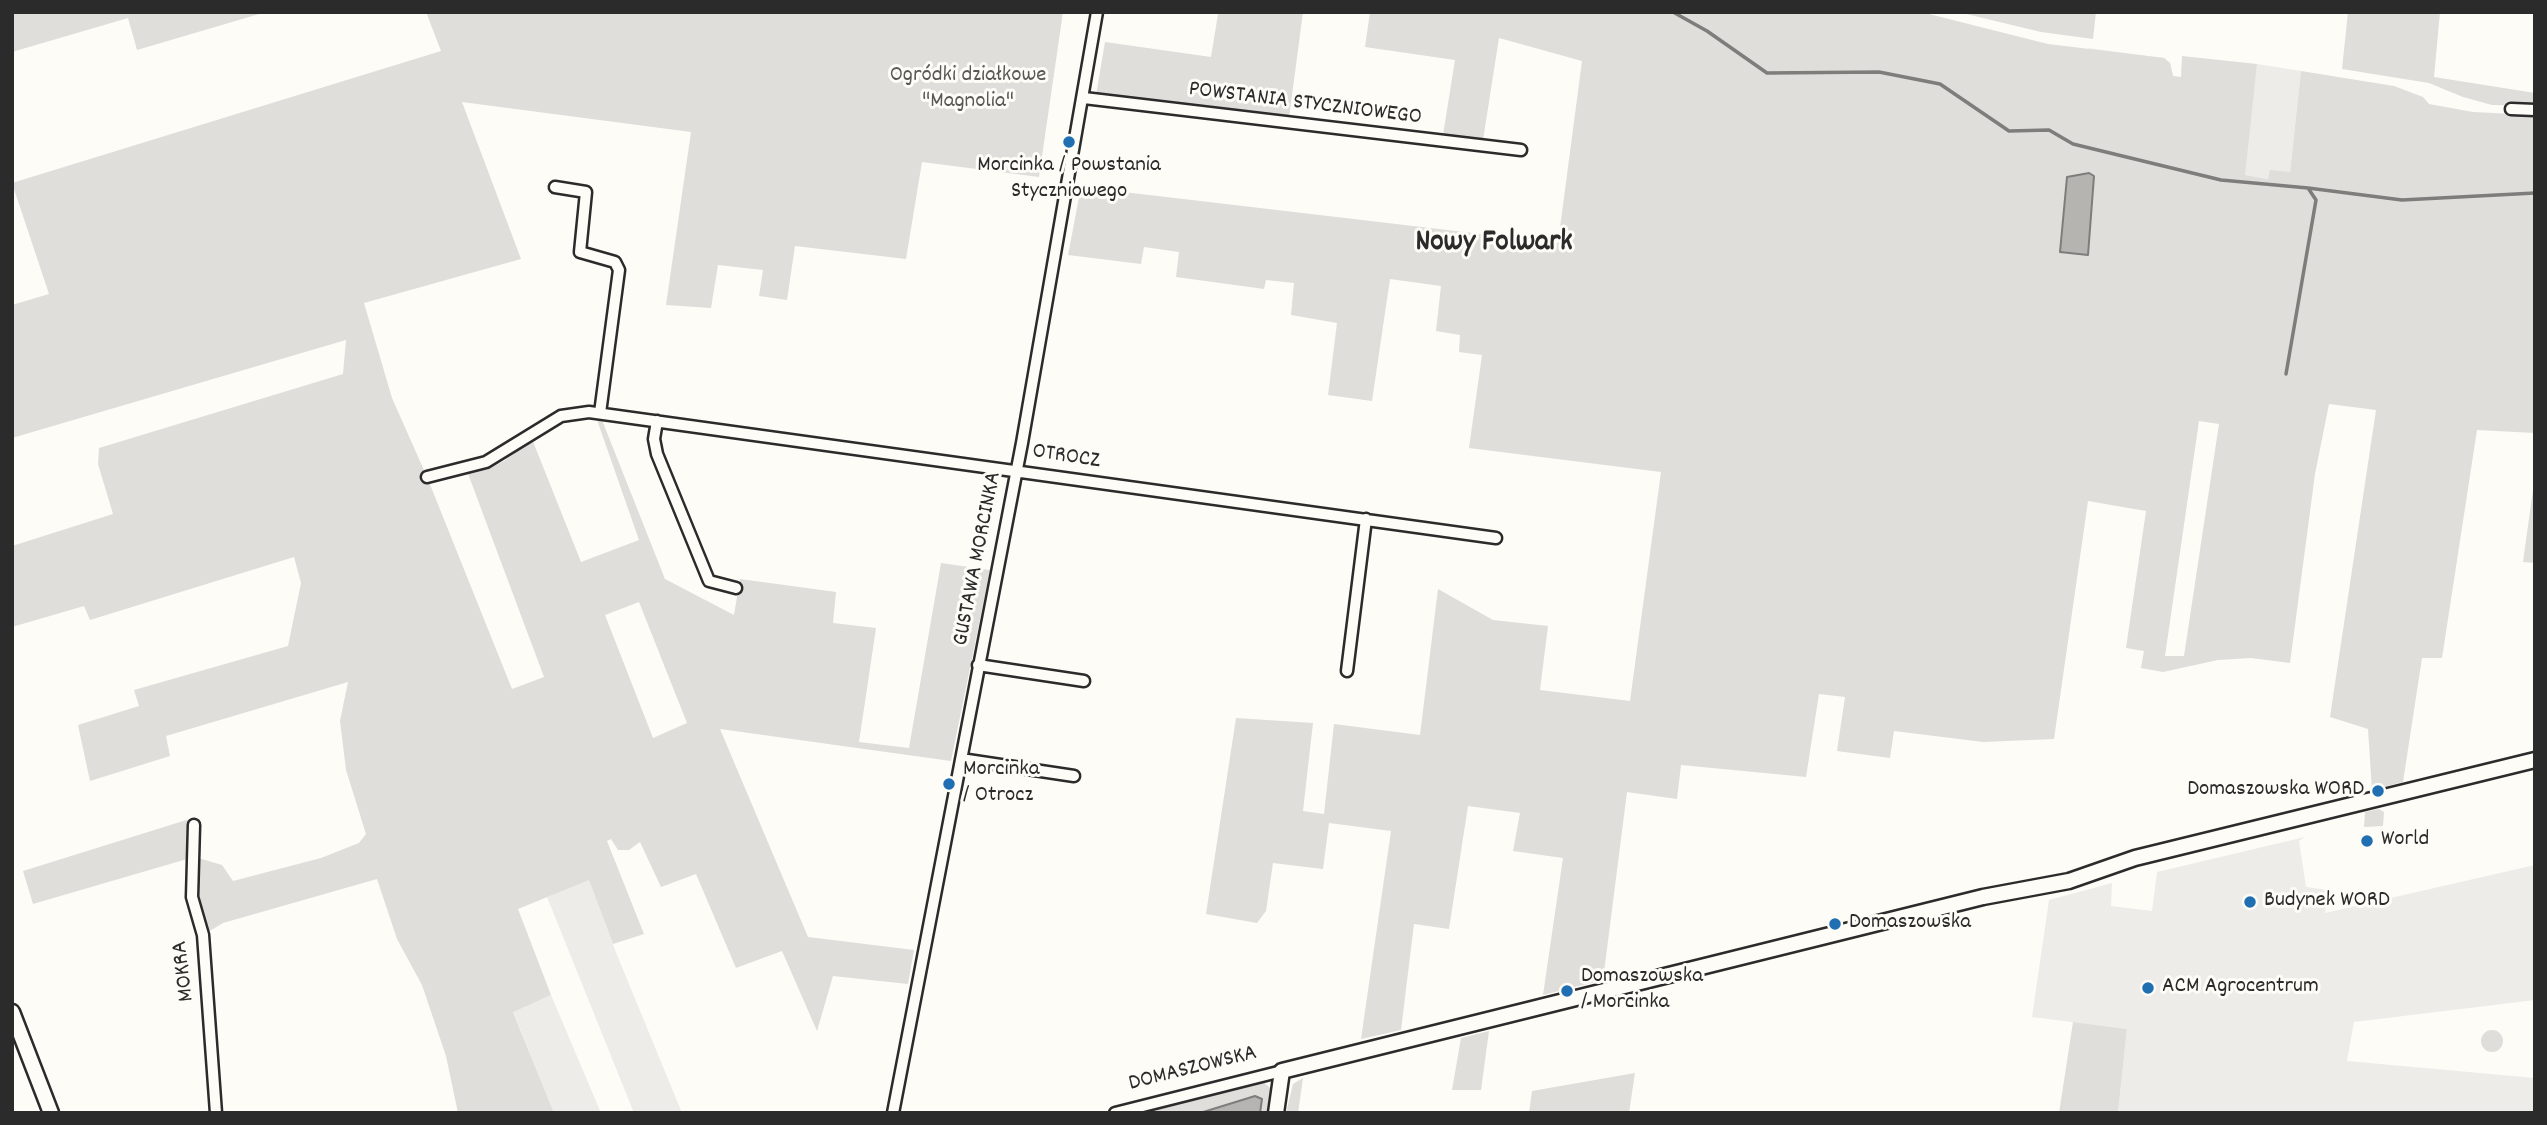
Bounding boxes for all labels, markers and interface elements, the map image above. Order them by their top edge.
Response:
park label: Ogródki działkowe "Magnolia" [890,63,1046,117]
street label: POWSTANIA STYCZNIOWEGO [1187,77,1423,133]
marker: Morcinka / Powstania Styczniowego [1061,134,1077,150]
place label: Morcinka / Powstania Styczniowego [977,153,1161,207]
district label: Nowy Folwark [1415,227,1573,263]
street label: OTROCZ [1030,439,1102,477]
street label: GUSTAWA MORCINKA [949,470,1009,648]
place label: Morcinka / Otrocz [963,757,1040,811]
marker: Morcinka / Otrocz [941,776,957,792]
place label: Domaszowska WORD [2187,777,2364,805]
marker: Domaszowska WORD [2370,783,2386,799]
place label: World [2381,827,2429,855]
marker: World [2359,833,2375,849]
place label: Budynek WORD [2264,888,2390,916]
marker: Budynek WORD [2242,894,2258,910]
place label: Domaszowska [1849,910,1971,938]
marker: Domaszowska [1827,916,1843,932]
street label: MOKRA [168,939,202,1003]
place label: Domaszowska / Morcinka [1581,964,1703,1018]
place label: ACM Agrocentrum [2162,974,2319,1002]
marker: ACM Agrocentrum [2140,980,2156,996]
marker: Domaszowska / Morcinka [1559,983,1575,999]
street label: DOMASZOWSKA [1126,1041,1260,1099]

